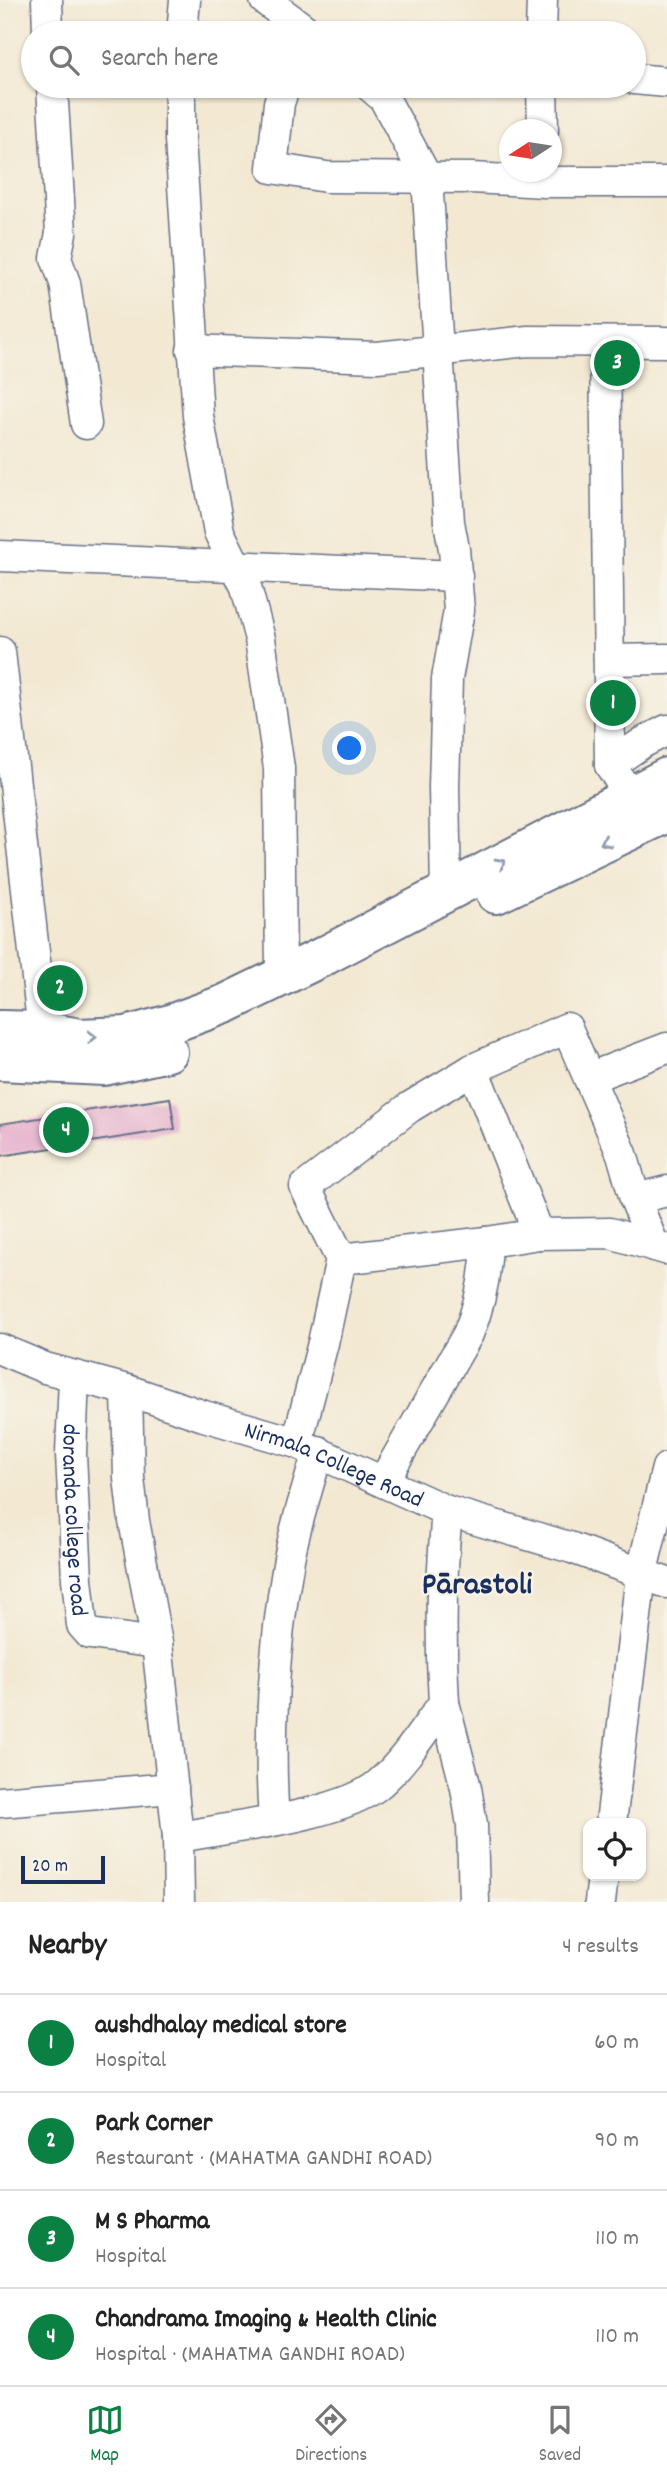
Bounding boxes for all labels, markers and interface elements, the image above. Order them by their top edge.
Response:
search box [21,21,646,98]
icon: search [45,41,83,79]
text: Search here [101,41,219,78]
north arrow [499,119,562,182]
pin: 3 [594,337,640,389]
pin: 1 [590,677,636,729]
your location [332,731,366,765]
one-way arrow [600,834,612,848]
one-way arrow [494,858,506,872]
pin: 2 [37,962,83,1014]
one-way arrow [87,1030,98,1045]
pin: 4 [43,1104,89,1156]
street label: Nirmala College Road [240,1415,428,1518]
street label: doranda college road [51,1423,95,1618]
district label: Pārastoli [422,1564,532,1610]
map controls [583,1818,646,1881]
button: locate [583,1818,646,1881]
scale bar [21,1853,105,1885]
text: 20 m [32,1854,68,1881]
text: Nearby [28,1926,106,1969]
text: 4 results [562,1931,639,1964]
text: aushdhalay medical store [95,2008,347,2045]
text: 1 [48,2027,54,2060]
text: 60 m [594,2027,639,2060]
text: Hospital [95,2045,166,2078]
text: Park Corner [95,2106,212,2143]
text: 2 [46,2125,56,2158]
text: 90 m [595,2125,639,2158]
text: Restaurant · (MAHATMA GANDHI ROAD) [95,2143,432,2176]
text: M S Pharma [95,2204,209,2241]
text: 3 [46,2223,56,2256]
text: 110 m [595,2223,639,2256]
text: Hospital [95,2241,166,2274]
text: Chandrama Imaging & Health Clinic [95,2302,437,2339]
text: 4 [46,2321,56,2354]
text: 110 m [595,2321,639,2354]
text: Hospital · (MAHATMA GANDHI ROAD) [95,2339,405,2372]
tab: Map [86,2401,124,2470]
tab: Directions [295,2401,367,2470]
tab: Saved [539,2401,581,2470]

